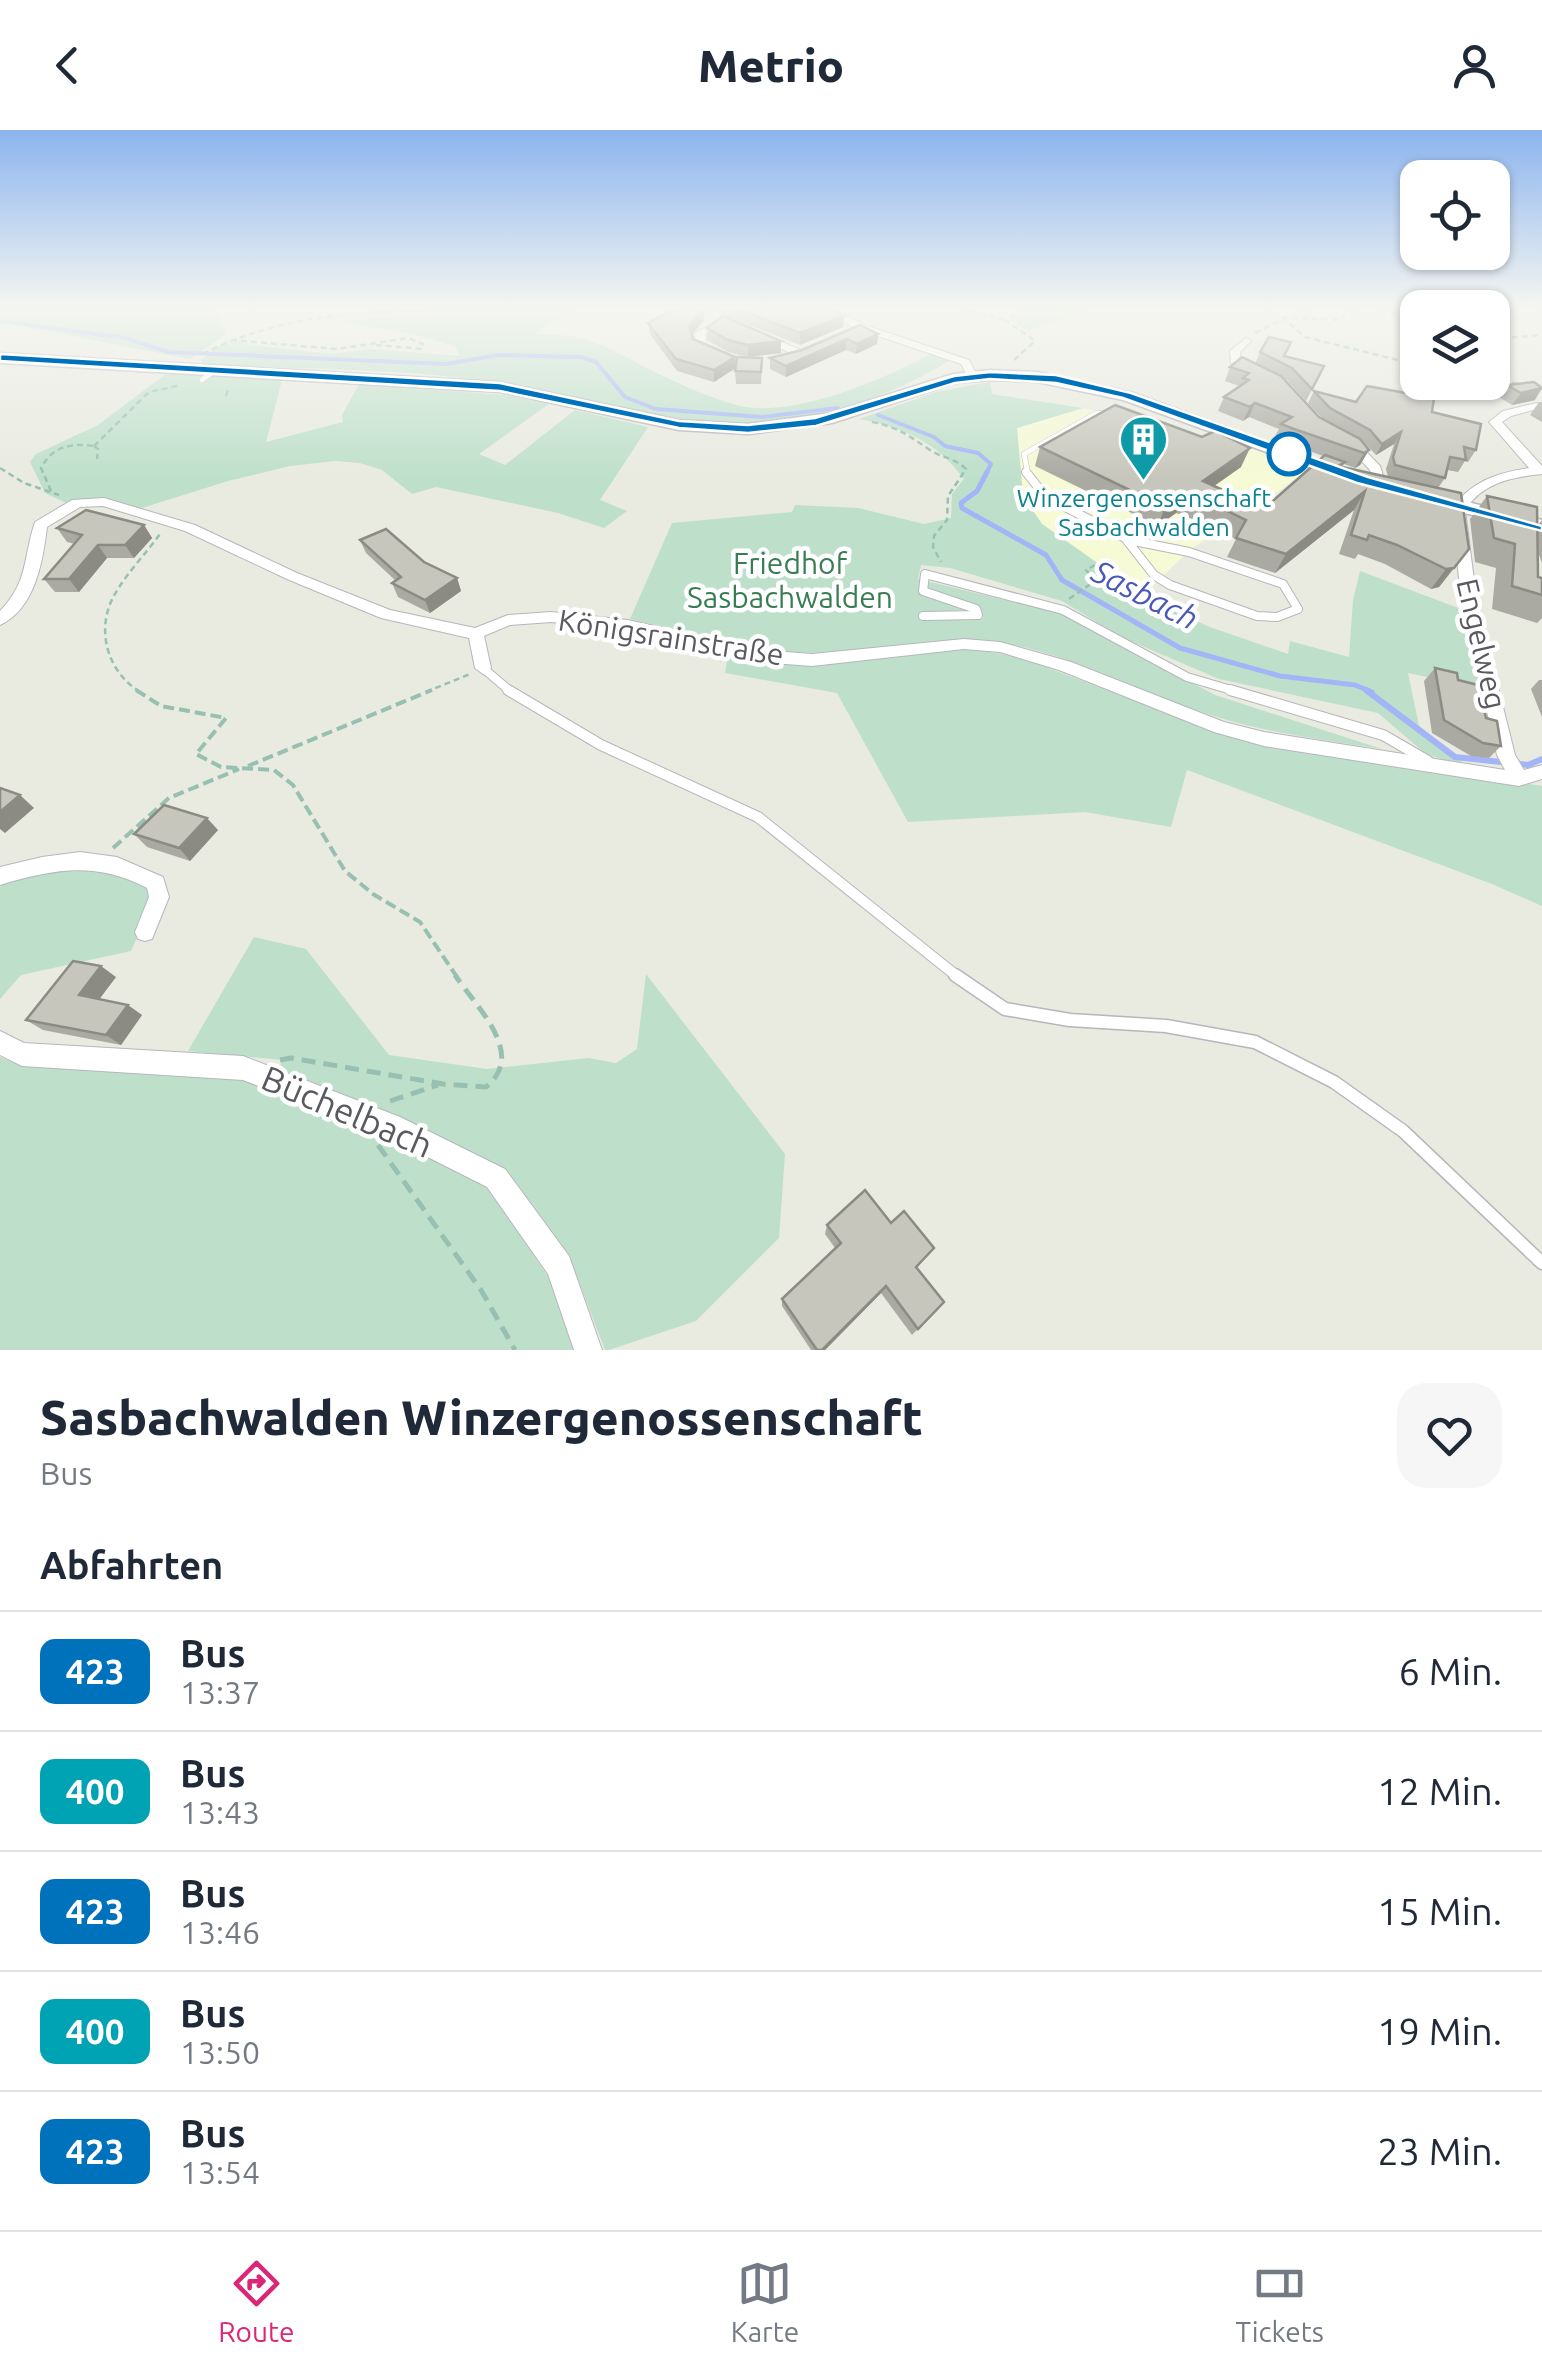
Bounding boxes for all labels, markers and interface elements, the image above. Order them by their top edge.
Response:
icon: back [40,38,95,93]
icon: person [1447,38,1502,93]
text: Metrio [698,40,844,91]
map controls [1400,160,1510,400]
button: locate [1400,160,1510,270]
button: layers [1400,290,1510,400]
building icon: Winzergenossenschaft Sasbachwalden [1118,414,1170,482]
unlabelled marker [1268,433,1310,475]
place label: Winzergenossenschaft Sasbachwalden [1017,484,1271,541]
park label: Friedhof Sasbachwalden [687,546,893,614]
water label: Sasbach [1086,552,1204,636]
street label: Engelweg [1450,575,1513,712]
street label: Königsrainstraße [556,602,786,672]
street label: Büchelbach [256,1057,439,1165]
button: heart [1397,1383,1502,1488]
text: Sasbachwalden Winzergenossenschaft [40,1390,923,1444]
text: Bus [40,1455,92,1491]
text: Abfahrten [40,1544,223,1586]
text: Bus [180,1632,245,1674]
text: 6 Min. [1399,1650,1502,1692]
text: 423 [65,1651,125,1691]
text: 13:37 [180,1674,260,1710]
text: Bus [180,1752,245,1794]
text: 12 Min. [1377,1770,1502,1812]
text: 400 [65,1771,125,1811]
text: 13:43 [180,1794,260,1830]
text: Bus [180,1872,245,1914]
text: 15 Min. [1377,1890,1502,1932]
text: 423 [65,1891,125,1931]
text: 13:46 [180,1914,260,1950]
text: Bus [180,1992,245,2034]
text: 19 Min. [1377,2010,1502,2052]
text: 400 [65,2011,125,2051]
text: 13:50 [180,2034,260,2070]
text: Bus [180,2112,245,2154]
text: 23 Min. [1377,2130,1502,2172]
text: 423 [65,2131,125,2171]
text: 13:54 [180,2154,260,2190]
tab: Route [218,2256,294,2347]
tab: Karte [731,2256,799,2347]
tab: Tickets [1236,2256,1324,2347]

